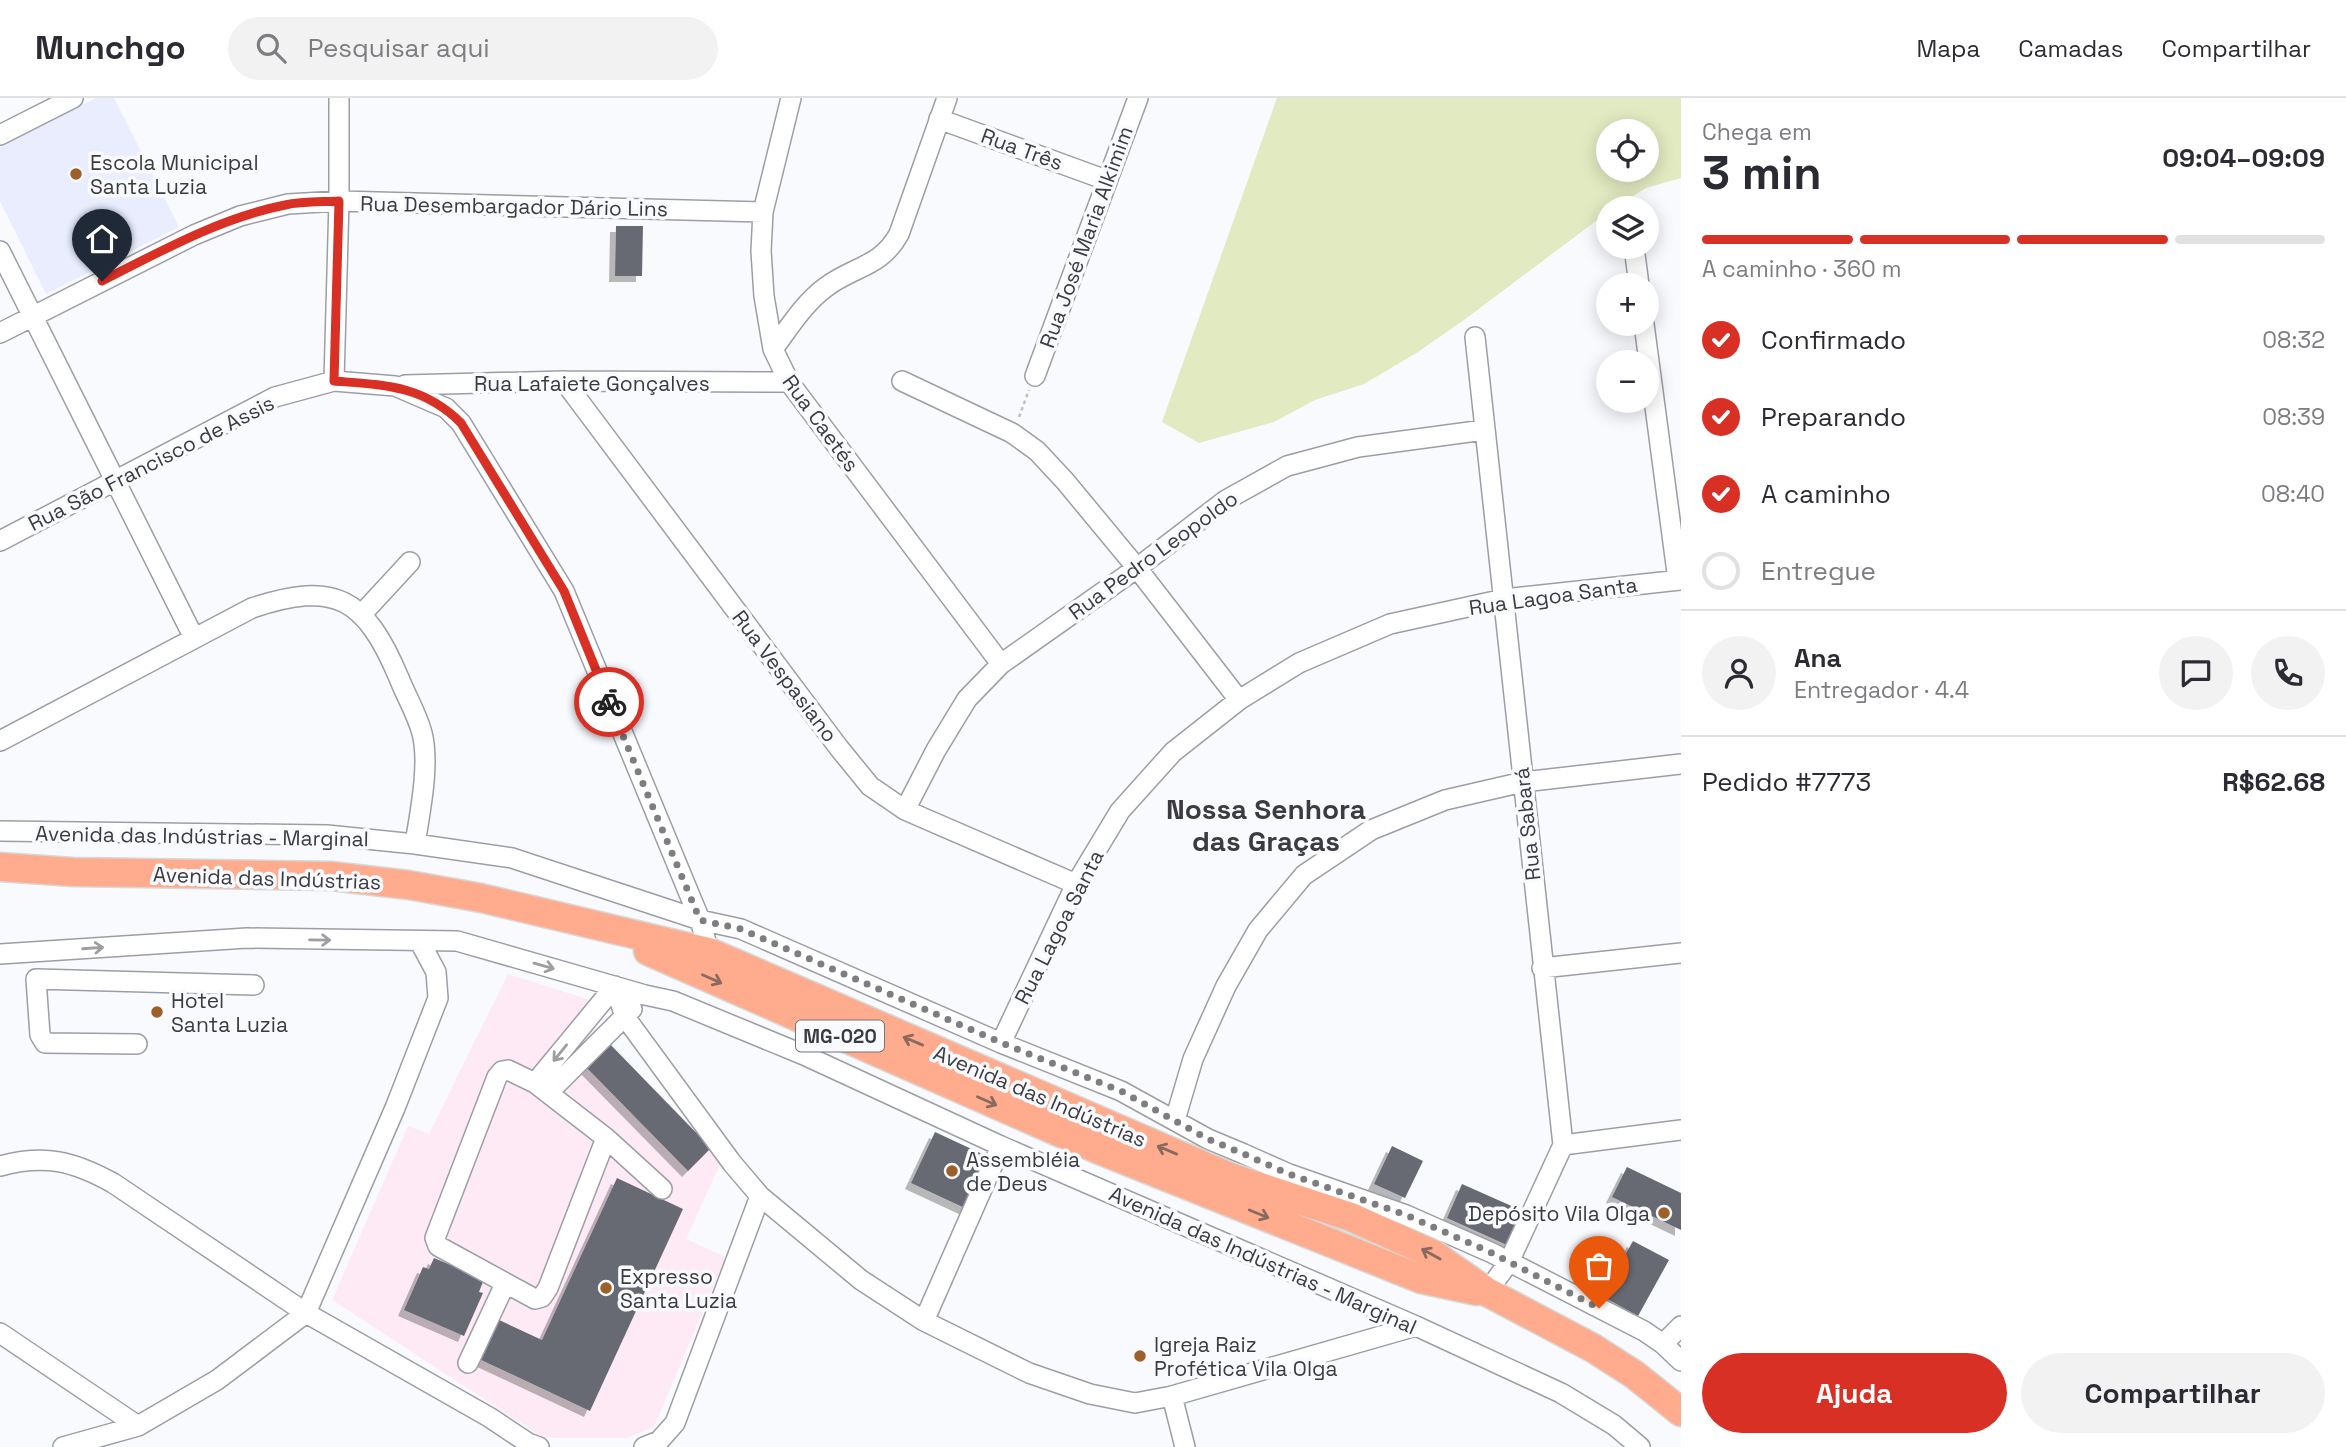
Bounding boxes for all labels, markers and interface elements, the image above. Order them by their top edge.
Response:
search box [228,17,718,80]
text: Munchgo [35,27,186,69]
icon: search [252,29,290,67]
text: Pesquisar aqui [308,31,490,65]
text: Mapa [1916,33,1980,64]
text: Camadas [2018,33,2123,64]
text: Compartilhar [2161,33,2311,64]
text: Chega em [1702,117,1812,147]
map controls [1596,119,1659,413]
button: locate [1596,119,1659,182]
street label: Rua Três [978,122,1066,176]
street label: Rua José Maria Alkimim [1033,122,1139,352]
text: 09:04–09:09 [2162,141,2325,175]
text: 3 min [1702,144,1822,202]
place label: Escola Municipal Santa Luzia [90,149,259,200]
marker: Escola Municipal Santa Luzia [68,166,84,182]
street label: Rua Desembargador Dário Lins [360,190,668,222]
button: layers [1596,196,1659,259]
pin [72,209,132,281]
icon: home [83,220,121,258]
text: A caminho · 360 m [1702,254,1901,284]
button: + [1596,273,1659,336]
icon: check [1702,321,1740,359]
text: Confirmado [1761,323,1906,357]
text: 08:32 [2262,325,2325,355]
button: − [1596,350,1659,413]
street label: Rua Caetés [777,369,865,477]
street label: Rua Lafaiete Gonçalves [474,370,710,397]
street label: Rua São Francisco de Assis [23,389,279,537]
icon: check [1702,398,1740,436]
text: Preparando [1761,400,1906,434]
text: 08:39 [2262,402,2325,432]
icon: check [1702,475,1740,513]
text: A caminho [1761,477,1891,511]
text: 08:40 [2261,479,2325,509]
street label: Rua Pedro Leopoldo [1063,485,1243,625]
text: Entregue [1761,554,1876,588]
street label: Rua Lagoa Santa [1467,571,1639,621]
street label: Rua Vespasiano [726,605,844,747]
button: person [1702,636,1776,710]
button: chat [2159,636,2233,710]
button: phone [2251,636,2325,710]
text: Ana [1794,641,1842,675]
courier [574,667,644,737]
text: Entregador · 4.4 [1794,675,1969,705]
icon: bike [590,683,628,721]
text: Pedido #7773 [1702,765,1871,799]
text: R$62.68 [2222,765,2325,799]
street label: Rua Sabará [1508,766,1546,882]
district label: Nossa Senhora das Graças [1166,791,1366,859]
street label: Avenida das Indústrias - Marginal [35,820,369,852]
street label: Rua Lagoa Santa [1008,845,1110,1009]
street label: Avenida das Indústrias [153,861,381,895]
one-way arrow [308,933,331,946]
one-way arrow [81,941,104,954]
one-way arrow [533,960,555,973]
one-way arrow [701,973,722,986]
place label: Hotel Santa Luzia [171,987,288,1038]
marker: Hotel Santa Luzia [149,1004,165,1020]
road number: MG-020 [796,1020,884,1052]
one-way arrow [903,1034,924,1047]
street label: Avenida das Indústrias [930,1039,1150,1153]
one-way arrow [552,1044,567,1062]
one-way arrow [976,1095,997,1108]
one-way arrow [1157,1143,1178,1156]
place label: Assembléia de Deus [966,1146,1080,1197]
marker: Assembléia de Deus [944,1163,960,1179]
street label: Avenida das Indústrias - Marginal [1105,1180,1421,1340]
place label: Depósito Vila Olga [1468,1200,1650,1227]
marker: Depósito Vila Olga [1656,1205,1672,1221]
one-way arrow [1248,1208,1270,1221]
pin [1569,1236,1629,1308]
one-way arrow [1421,1247,1441,1261]
icon: bag [1580,1247,1618,1285]
place label: Expresso Santa Luzia [620,1263,737,1314]
marker: Expresso Santa Luzia [598,1280,614,1296]
place label: Igreja Raiz Profética Vila Olga [1154,1331,1338,1382]
marker: Igreja Raiz Profética Vila Olga [1132,1348,1148,1364]
button: Ajuda [1702,1353,2007,1433]
button: Compartilhar [2021,1353,2325,1433]

